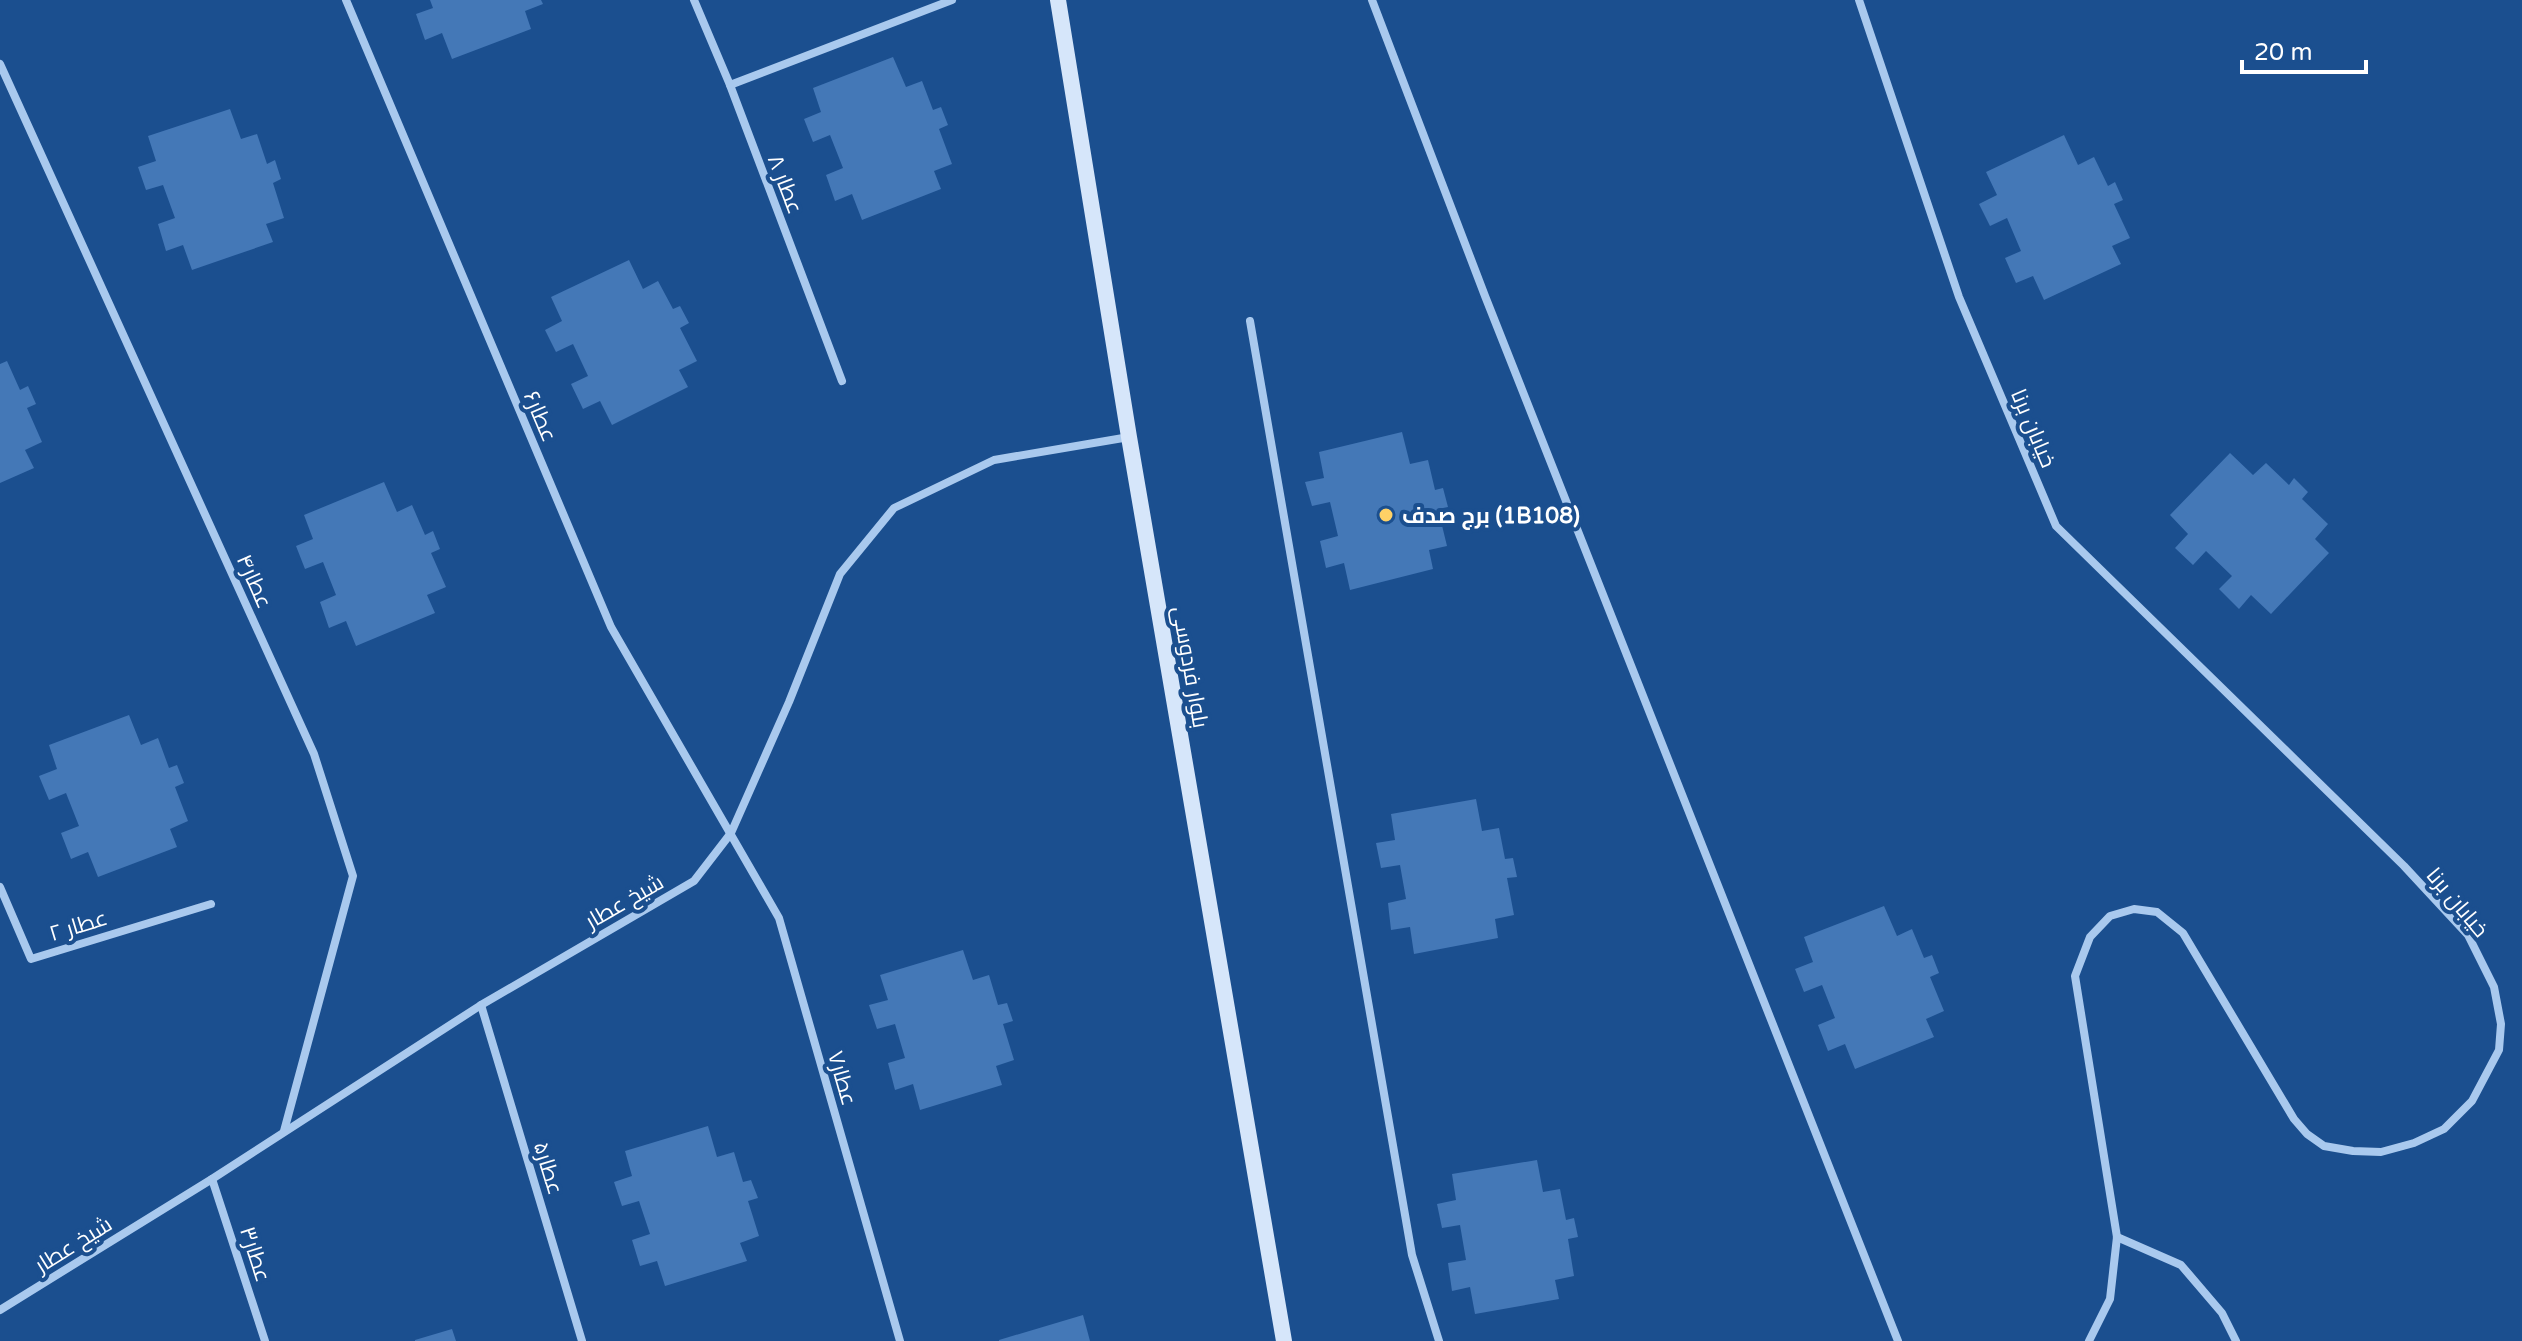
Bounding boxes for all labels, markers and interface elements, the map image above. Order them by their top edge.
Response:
scale bar [2242,24,2366,74]
text: 20 m [2254,38,2312,67]
street label: عطار ۸ [762,151,808,218]
street label: خیابان برنا [2005,385,2061,472]
street label: عطار۶ [518,387,562,446]
place label: برج صدف (1B108) [1402,503,1580,530]
marker: برج صدف (1B108) [1377,506,1395,524]
street label: عطار۴ [231,550,277,612]
street label: بلوار فردوسی [1167,604,1213,730]
street label: خیابان برنا [2421,863,2494,943]
street label: شیخ عطار [579,869,669,936]
street label: عطار ۲ [46,905,110,947]
street label: عطار۷ [822,1048,862,1109]
street label: عطار۵ [528,1139,568,1198]
street label: شیخ عطار [28,1211,117,1281]
street label: عطار۳ [234,1223,276,1285]

